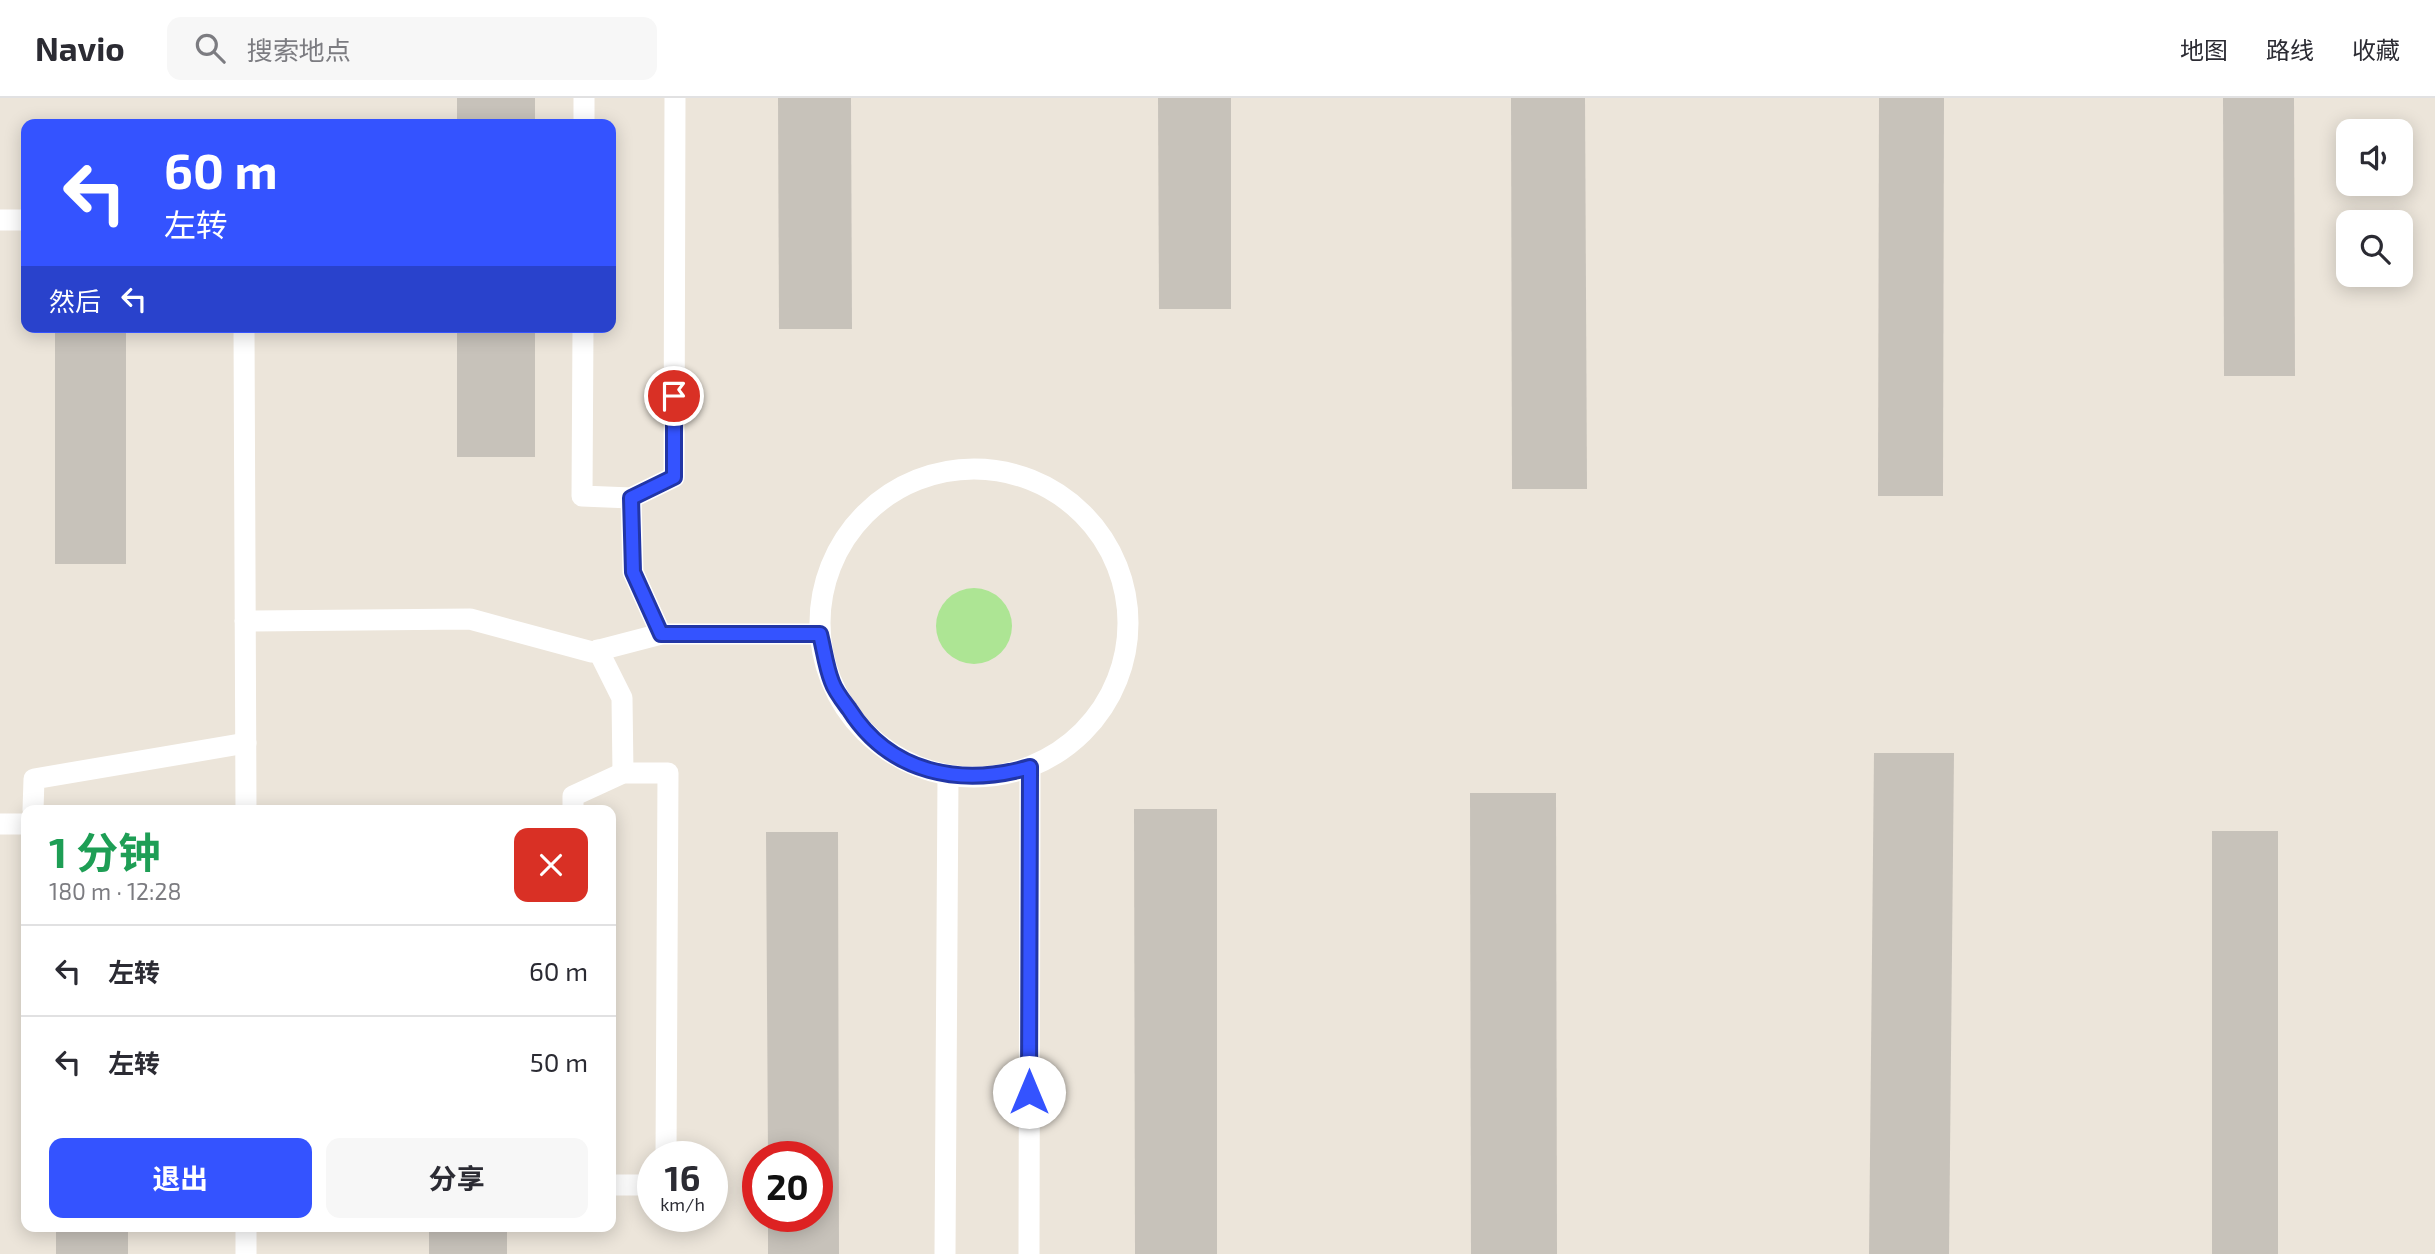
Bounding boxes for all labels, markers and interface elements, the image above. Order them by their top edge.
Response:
search box [167,17,657,80]
text: Navio [35,28,125,68]
icon: search [191,29,229,67]
text: 搜索地点 [247,34,351,65]
text: 地图 [2180,35,2228,64]
text: 路线 [2266,35,2314,64]
text: 收藏 [2352,35,2400,64]
map controls [2336,119,2413,287]
button: sound [2336,119,2413,196]
text: 60 m [164,140,278,199]
icon: left [49,147,140,238]
text: 左转 [164,205,228,243]
button: search [2336,210,2413,287]
icon: left [115,280,153,318]
text: 然后 [49,285,101,316]
pin [644,366,704,426]
icon: arrive [655,377,693,415]
text: 1 分钟 [49,826,160,876]
button: close [514,828,588,902]
text: 180 m · 12:28 [49,877,181,905]
icon: left [49,952,87,990]
text: 60 m [529,955,588,986]
text: 左转 [108,956,160,987]
icon: left [49,1043,87,1081]
text: 50 m [530,1046,588,1077]
text: 左转 [108,1047,160,1078]
position arrow [992,1055,1066,1129]
button: 退出 [49,1138,312,1218]
button: 分享 [326,1138,588,1218]
speed limit sign: 20 [742,1141,833,1232]
text: 16 [665,1156,700,1198]
text: km/h [660,1193,705,1215]

